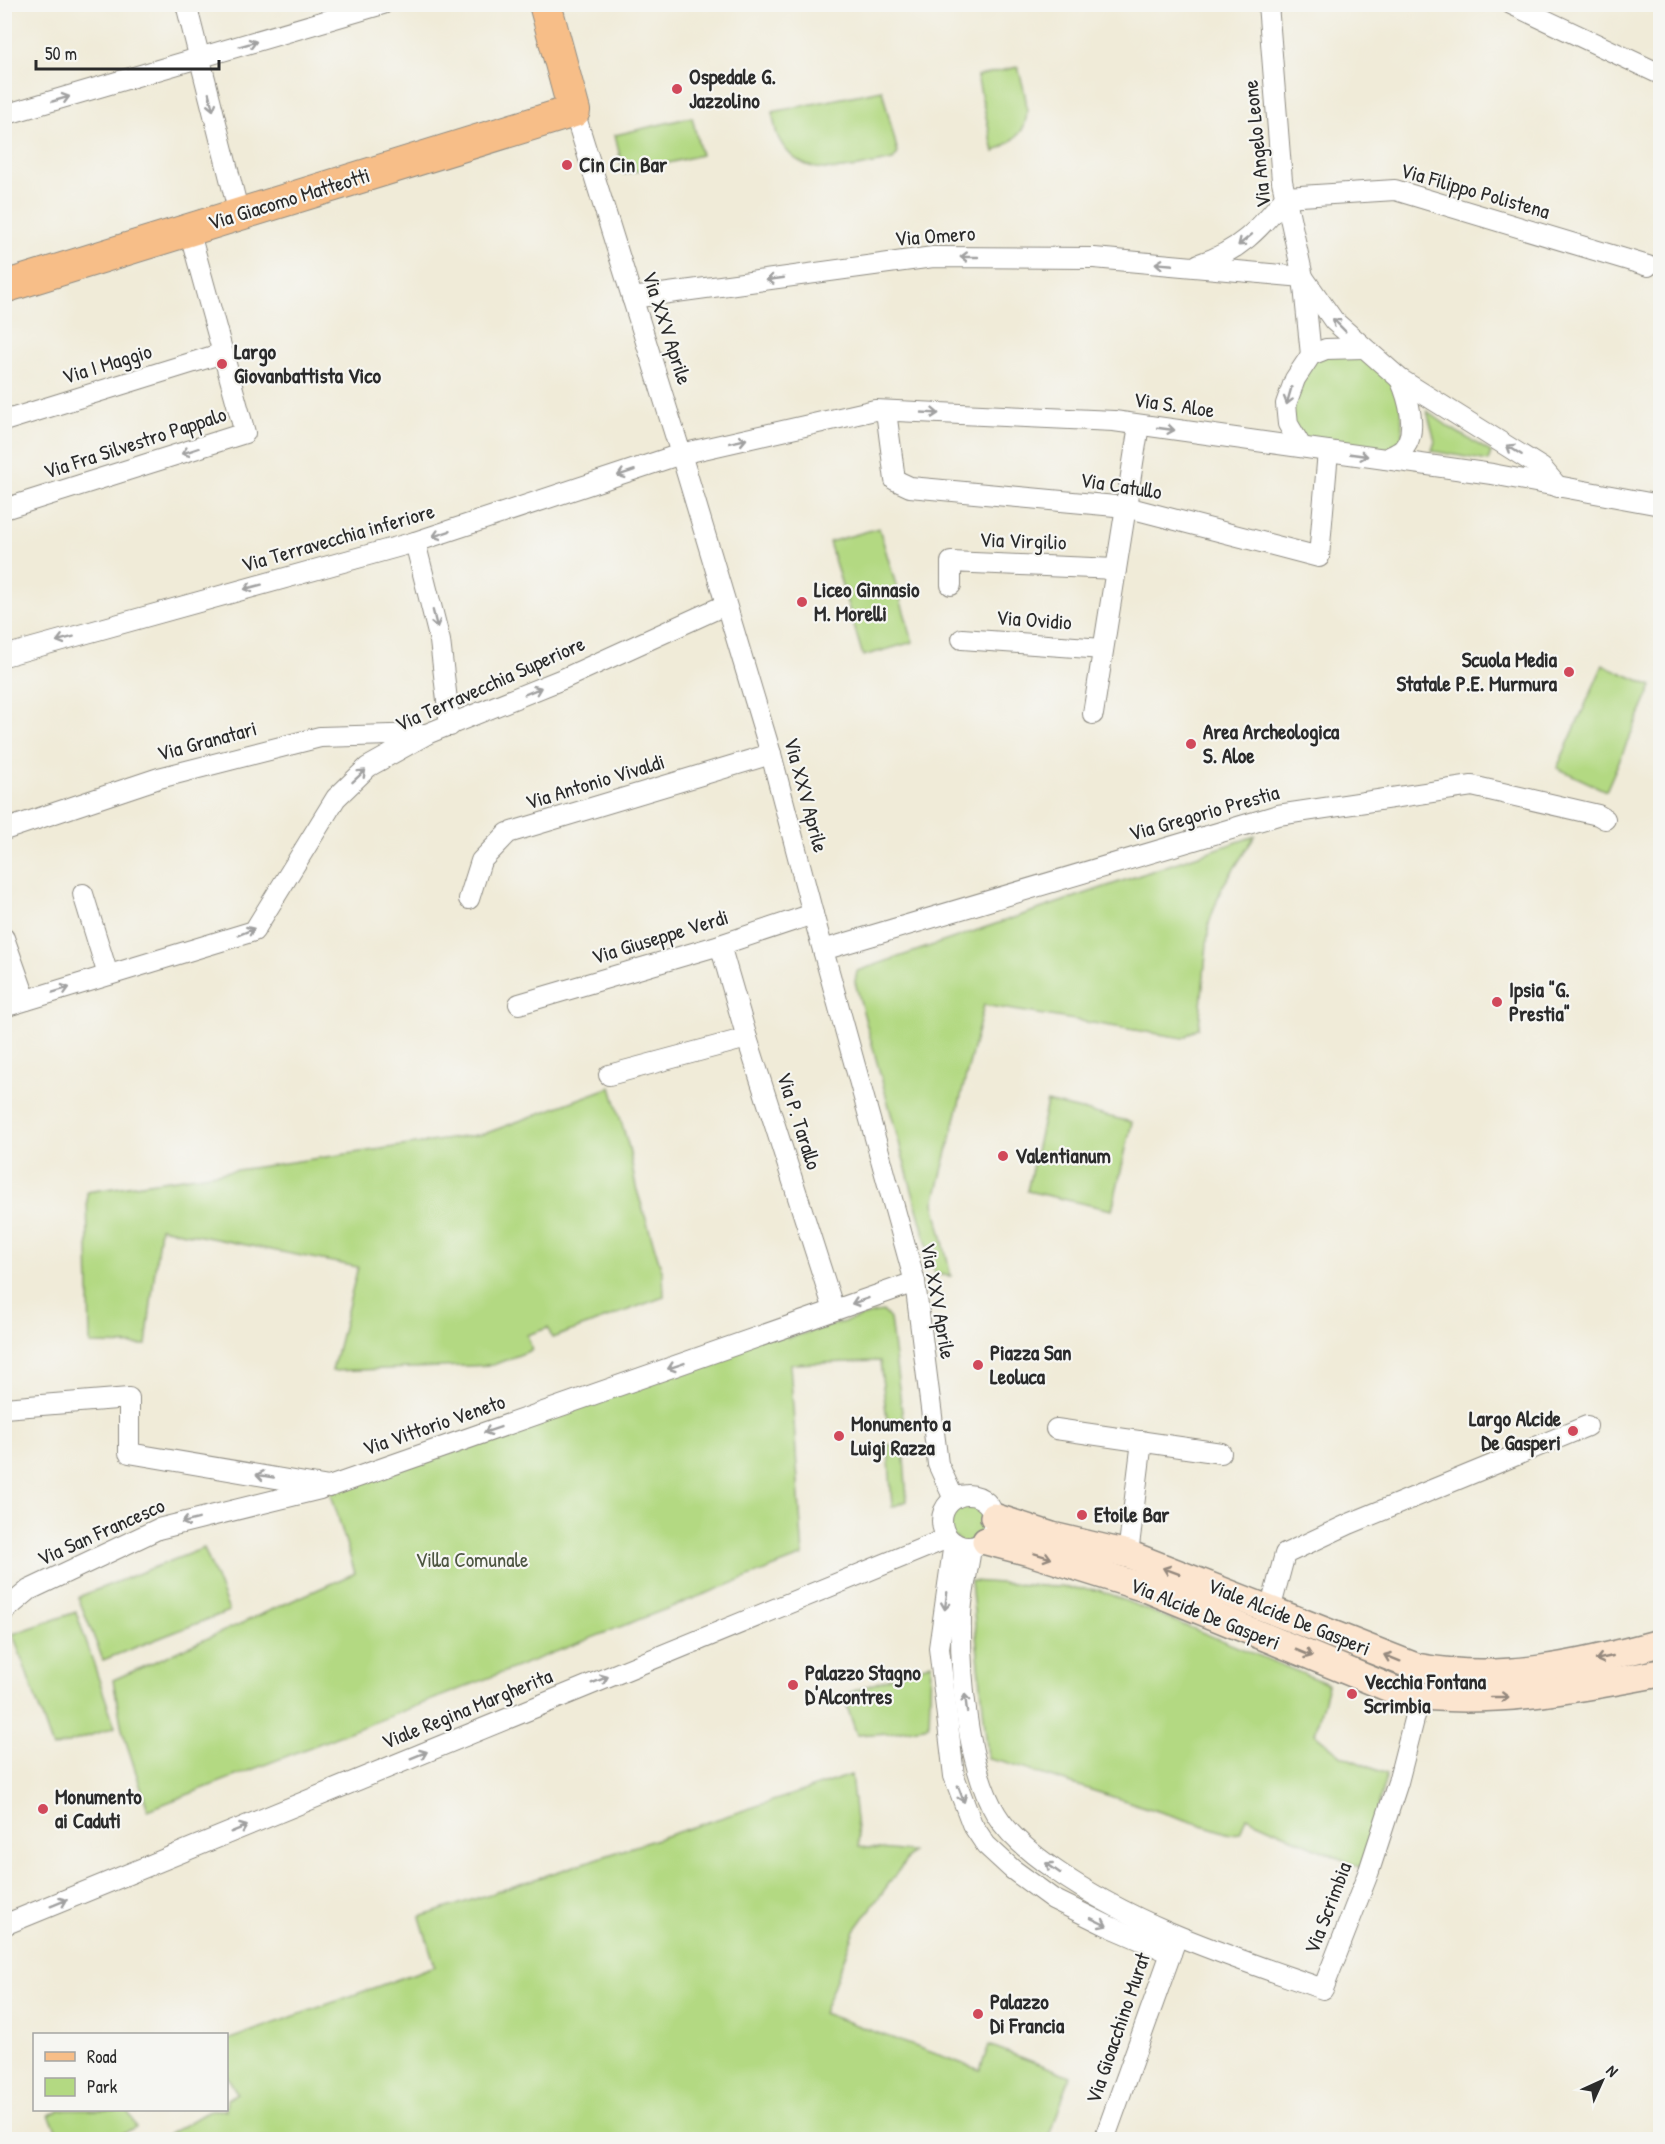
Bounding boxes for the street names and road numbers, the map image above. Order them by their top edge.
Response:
street label: Via Angelo Leone [1235,79,1278,209]
street label: Via Filippo Polistena [1397,155,1553,226]
street label: Via Giacomo Matteotti [204,160,373,237]
street label: Via Omero [894,218,976,253]
street label: Via XXV Aprile [636,268,699,388]
street label: Via I Maggio [59,336,155,391]
street label: Via S. Aloe [1132,384,1216,425]
street label: Via Fra Silvestro Pappalo [40,399,230,486]
street label: Via Catullo [1078,465,1164,506]
street label: Via Terravecchia inferiore [238,496,438,579]
street label: Via Virgilio [979,524,1067,557]
street label: Via Ovidio [995,602,1073,637]
street label: Via Terravecchia Superiore [390,629,589,738]
street label: Via Granatari [154,713,260,768]
street label: Via XXV Aprile [777,734,836,855]
street label: Via Antonio Vivaldi [522,747,668,816]
street label: Via Gregorio Prestia [1125,777,1282,848]
street label: Via Giuseppe Verdi [588,902,732,971]
street label: Via P. Tarallo [770,1068,829,1173]
street label: Via XXV Aprile [914,1241,963,1361]
street label: Via Vittorio Veneto [359,1387,509,1462]
street label: Via San Francesco [32,1491,169,1573]
street label: Via Alcide De Gasperi [1126,1570,1284,1657]
street label: Viale Alcide De Gasperi [1203,1571,1375,1662]
street label: Viale Regina Margherita [377,1661,556,1756]
street label: Via Scrimbia [1297,1858,1358,1958]
street label: Via Gioacchino Murat [1078,1948,1157,2107]

